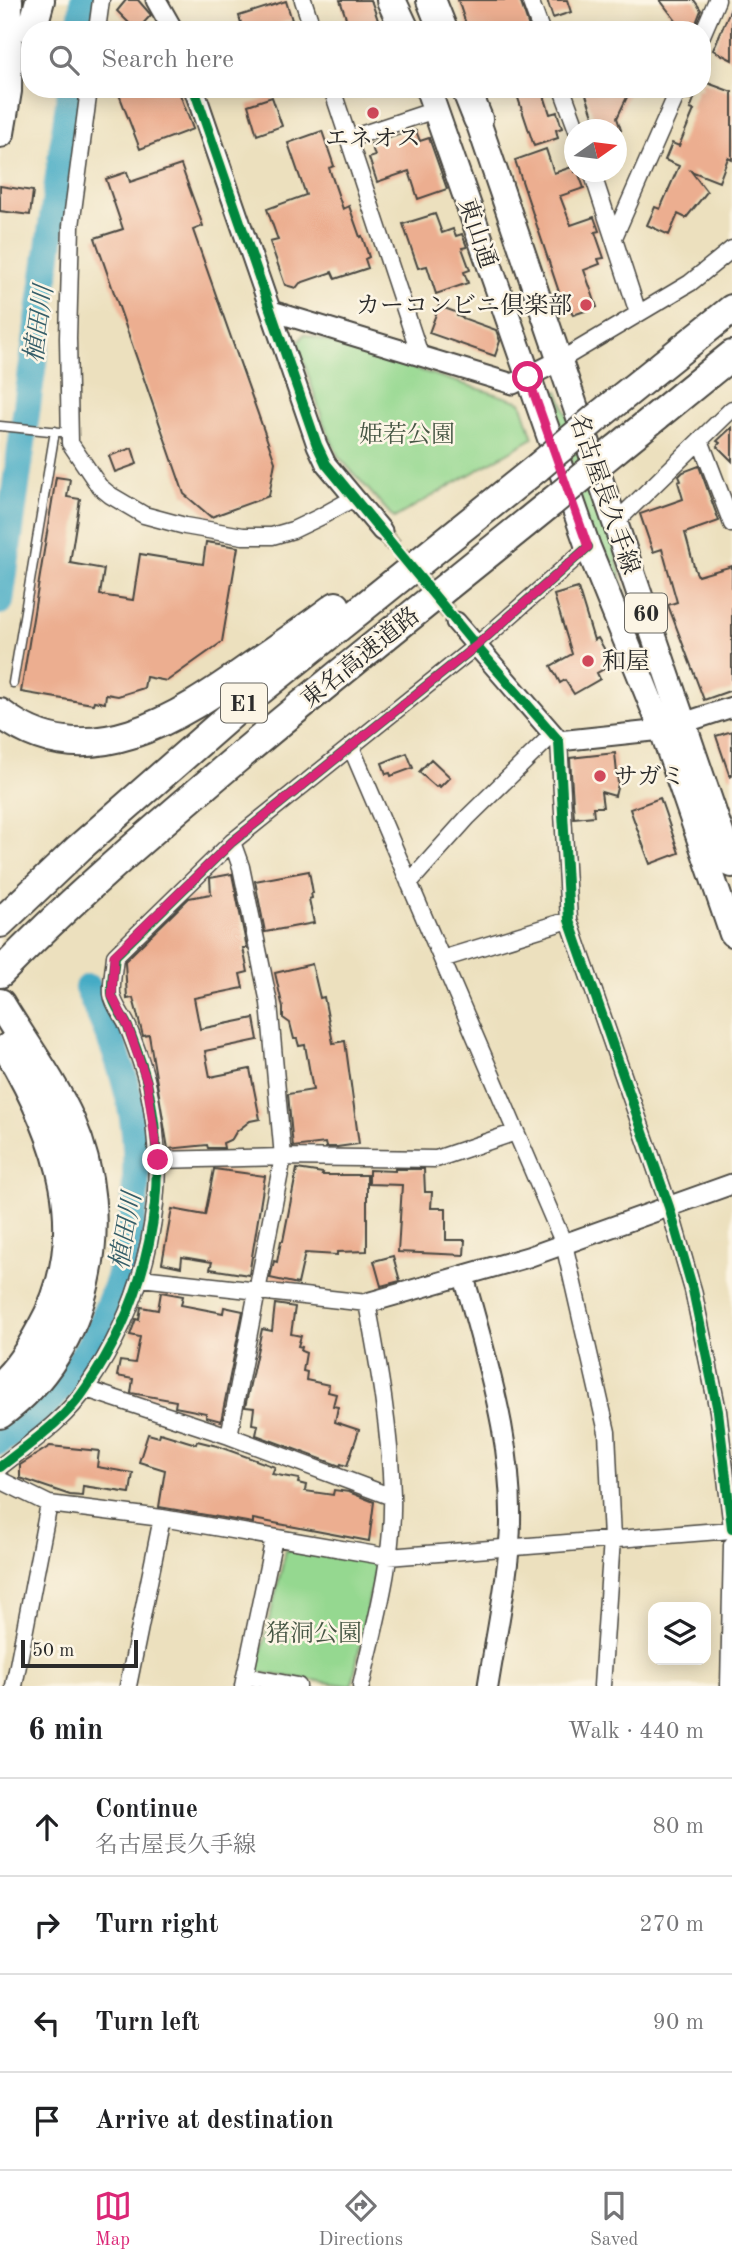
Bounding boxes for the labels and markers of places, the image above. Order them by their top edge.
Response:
marker: エネオス [365,105,381,121]
place label: エネオス [325,126,421,152]
place label: カーコンビニ倶楽部 [356,292,572,319]
marker: カーコンビニ倶楽部 [578,297,594,313]
place label: 和屋 [602,648,650,675]
marker: 和屋 [580,653,596,669]
place label: サガミ [614,765,686,790]
marker: サガミ [592,768,608,784]

